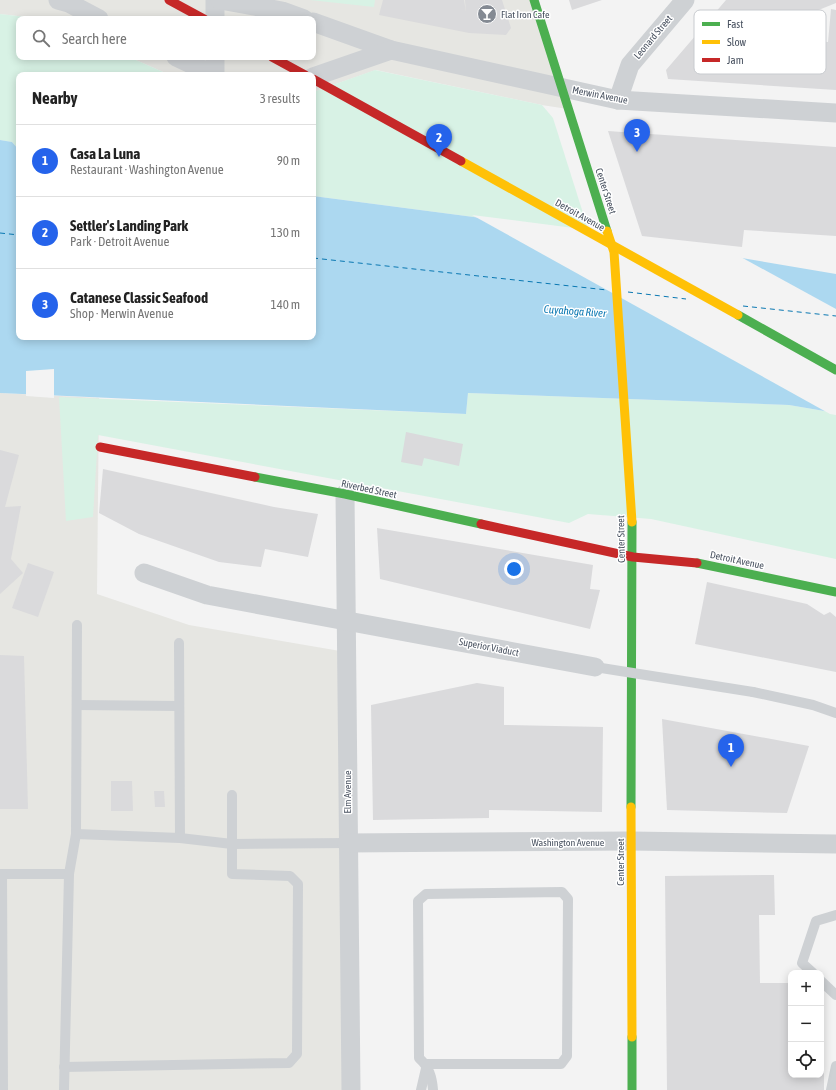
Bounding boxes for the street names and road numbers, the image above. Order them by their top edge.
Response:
street label: Leonard Street [632,13,675,61]
street label: Merwin Avenue [571,84,629,106]
street label: Center Street [593,167,619,215]
street label: Detroit Avenue [553,197,607,233]
street label: Riverbed Street [340,478,398,500]
street label: Center Street [615,515,627,563]
street label: Detroit Avenue [709,549,765,571]
street label: Superior Viaduct [458,636,520,658]
street label: Elm Avenue [342,770,353,814]
street label: Washington Avenue [532,837,605,848]
street label: Center Street [615,838,626,886]

